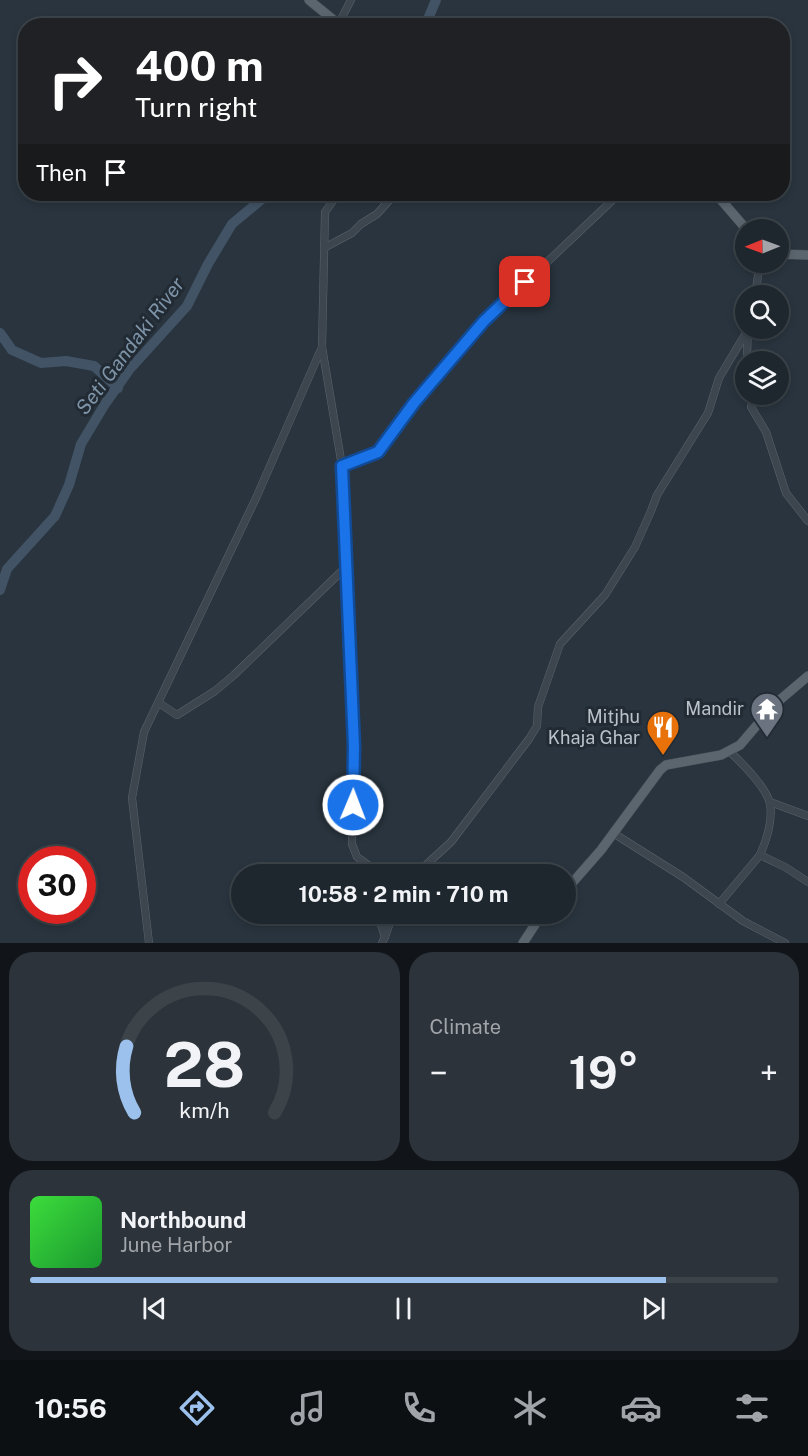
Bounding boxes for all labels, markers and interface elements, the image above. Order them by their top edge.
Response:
text: 400 m [135,41,264,90]
icon: right [36,42,114,120]
text: Turn right [135,91,258,123]
icon: arrive [99,156,132,189]
text: Then [36,160,87,186]
north arrow [735,219,789,273]
map controls [735,219,789,405]
pin [499,256,550,307]
icon: arrive [508,265,541,298]
water label: Seti Gandaki River [71,272,190,419]
button: search [735,285,789,339]
button: layers [735,351,789,405]
temple icon: Mandir [749,691,785,738]
place label: Mandir [685,698,744,719]
place label: Mitjhu Khaja Ghar [548,706,640,748]
restaurant icon: Mitjhu Khaja Ghar [645,709,681,756]
position arrow [321,773,385,837]
speed limit sign: 30 [18,846,96,924]
text: 10:58 · 2 min · 710 m [298,881,509,907]
text: Climate [430,1015,501,1039]
text: 28 [164,1028,245,1101]
text: 19° [569,1046,639,1099]
text: − [430,1054,448,1092]
text: + [760,1054,778,1092]
text: km/h [179,1099,229,1124]
text: Northbound [120,1207,246,1233]
text: June Harbor [120,1233,232,1257]
icon: previous [138,1292,171,1325]
icon: pause [387,1292,420,1325]
icon: next [637,1292,670,1325]
icon: directions [176,1387,218,1429]
icon: music [287,1387,329,1429]
icon: phone [398,1387,440,1429]
icon: climate [509,1387,551,1429]
icon: car [620,1387,662,1429]
icon: filters [731,1387,773,1429]
text: 10:56 [35,1392,107,1424]

